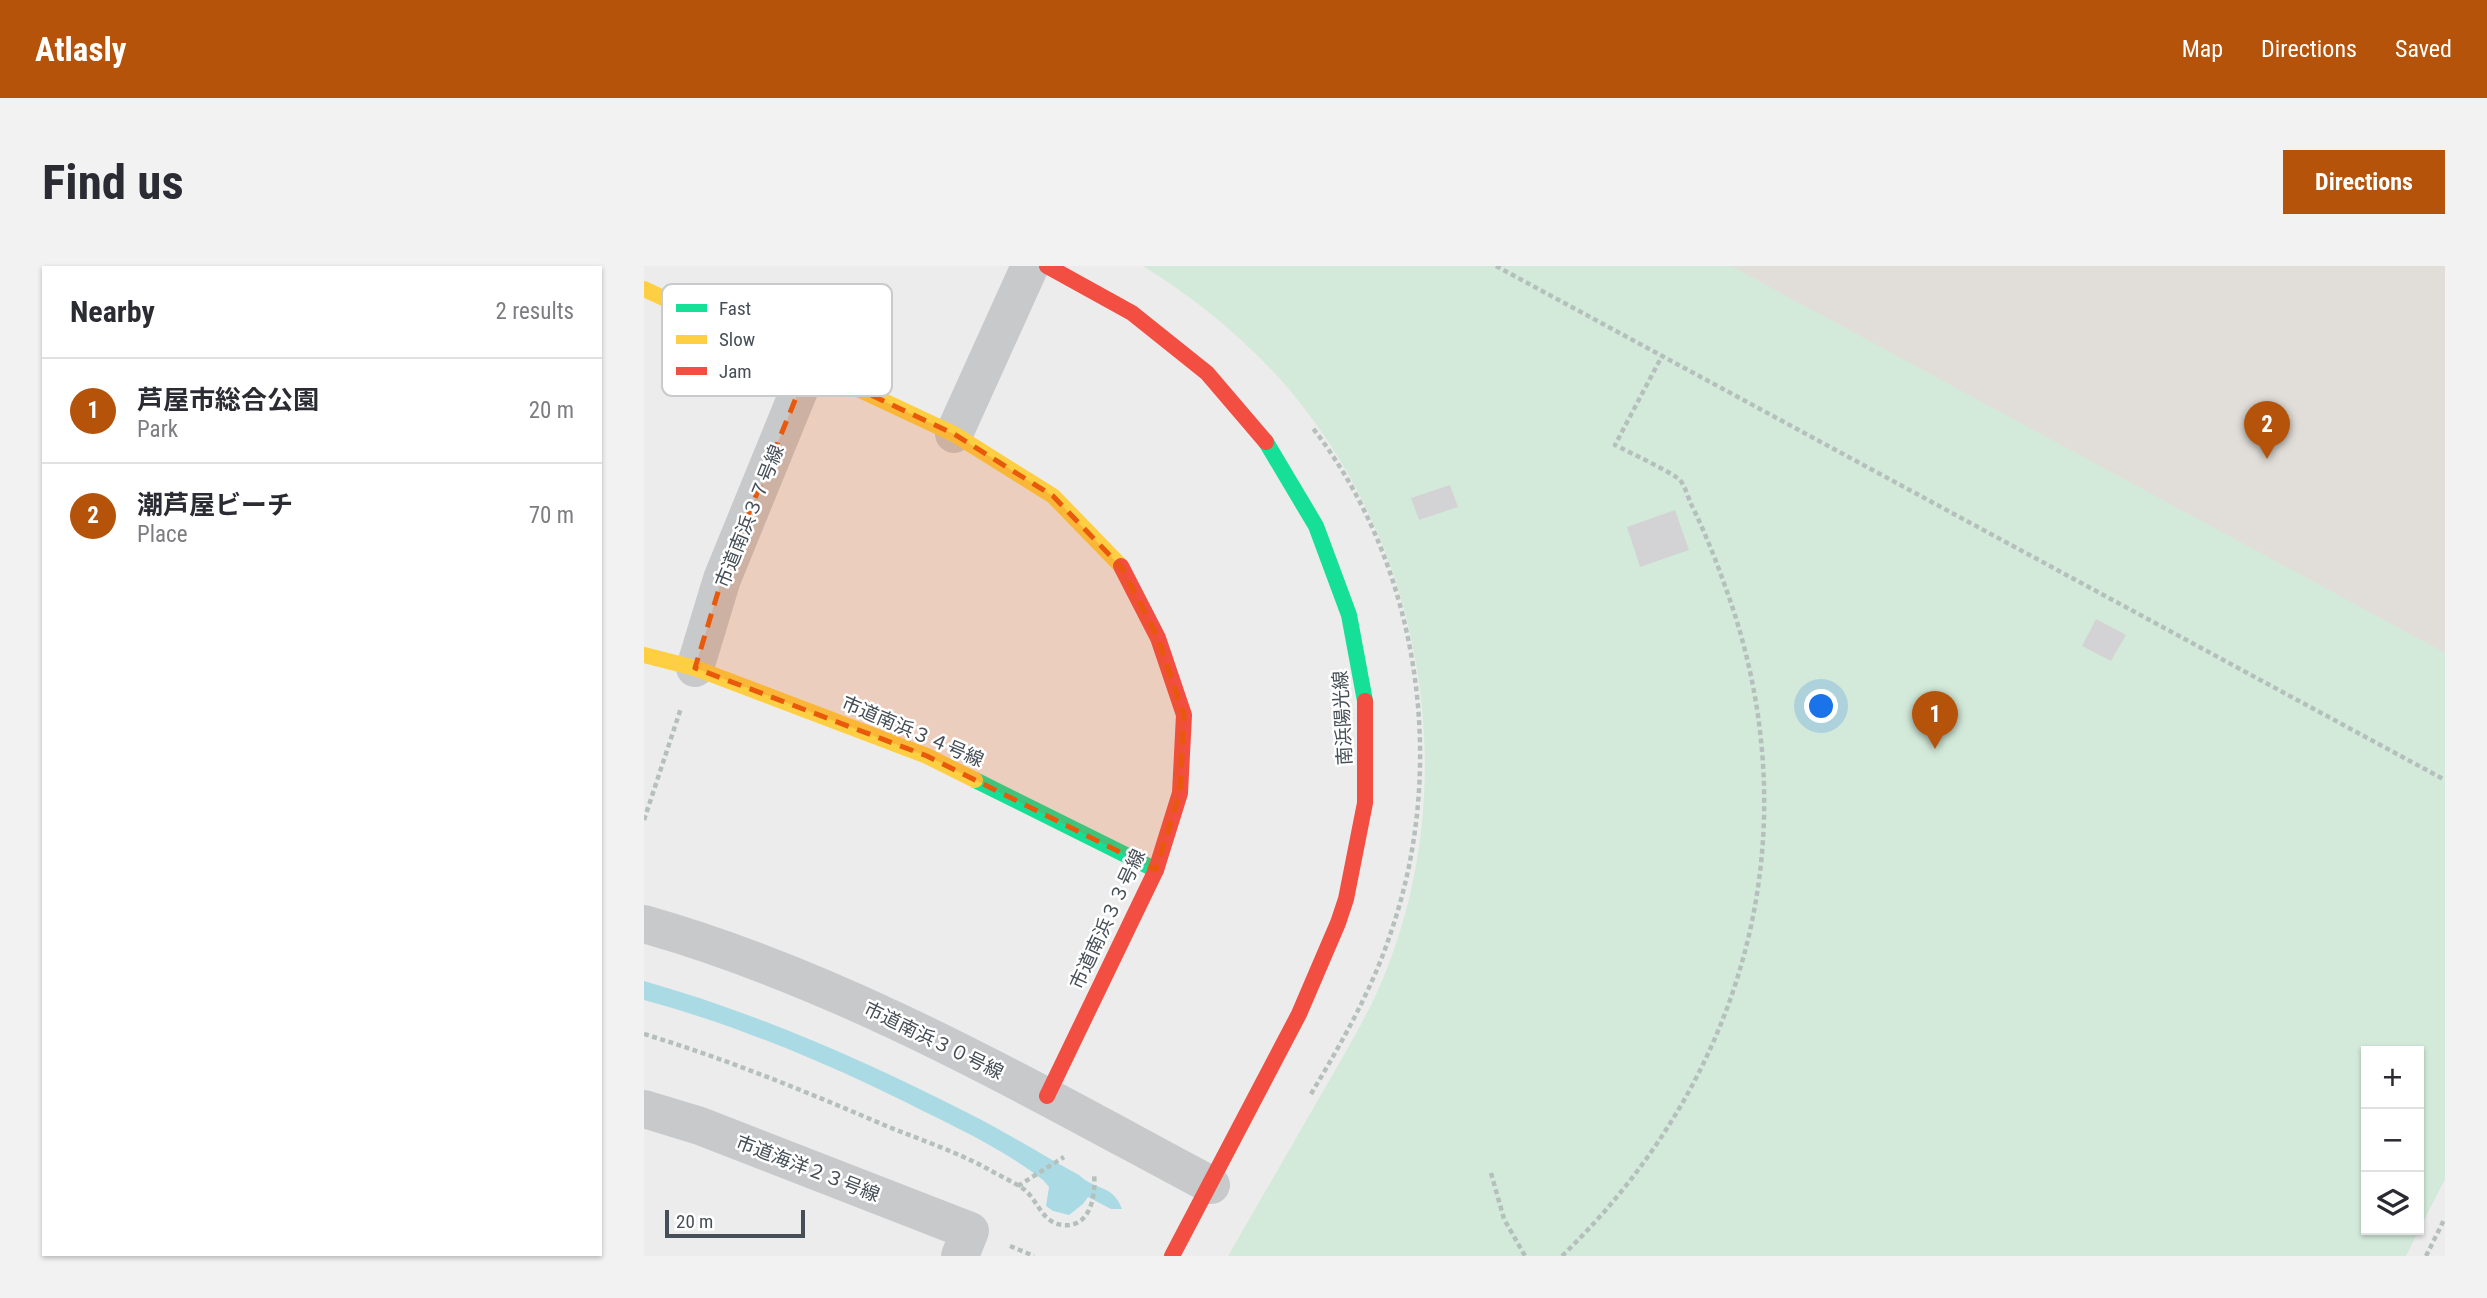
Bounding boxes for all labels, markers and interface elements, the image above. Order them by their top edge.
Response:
text: Atlasly [35,30,126,69]
text: Map [2182,35,2223,63]
text: Directions [2261,35,2357,63]
text: Saved [2395,35,2452,63]
button: Directions [2283,150,2445,214]
text: Find us [42,154,184,211]
legend [662,284,892,396]
text: Nearby [70,294,155,329]
text: Fast [719,297,751,320]
text: 2 results [496,298,574,325]
text: Slow [719,328,755,351]
text: Jam [719,360,752,383]
text: 芦屋市総合公園 [137,385,319,415]
text: 1 [87,397,99,424]
text: 20 m [529,397,574,424]
pin: 2 [2244,401,2290,459]
text: Park [137,416,178,443]
street label: 市道南浜３７号線 [710,441,789,591]
text: 潮芦屋ビーチ [137,490,293,520]
text: 2 [87,502,99,529]
text: 70 m [529,502,574,529]
text: Place [137,521,187,548]
street label: 南浜陽光線 [1329,670,1356,766]
your location [1804,689,1838,723]
street label: 市道南浜３４号線 [838,691,987,772]
pin: 1 [1912,691,1958,749]
street label: 市道南浜３３号線 [1065,845,1150,993]
street label: 市道南浜３０号線 [860,997,1007,1084]
map controls [2361,1046,2424,1235]
button: + [2361,1046,2424,1109]
button: − [2361,1109,2424,1172]
street label: 市道海洋２３号線 [733,1130,883,1206]
button: layers [2361,1172,2424,1235]
scale bar [665,1207,805,1239]
text: 20 m [676,1210,713,1233]

